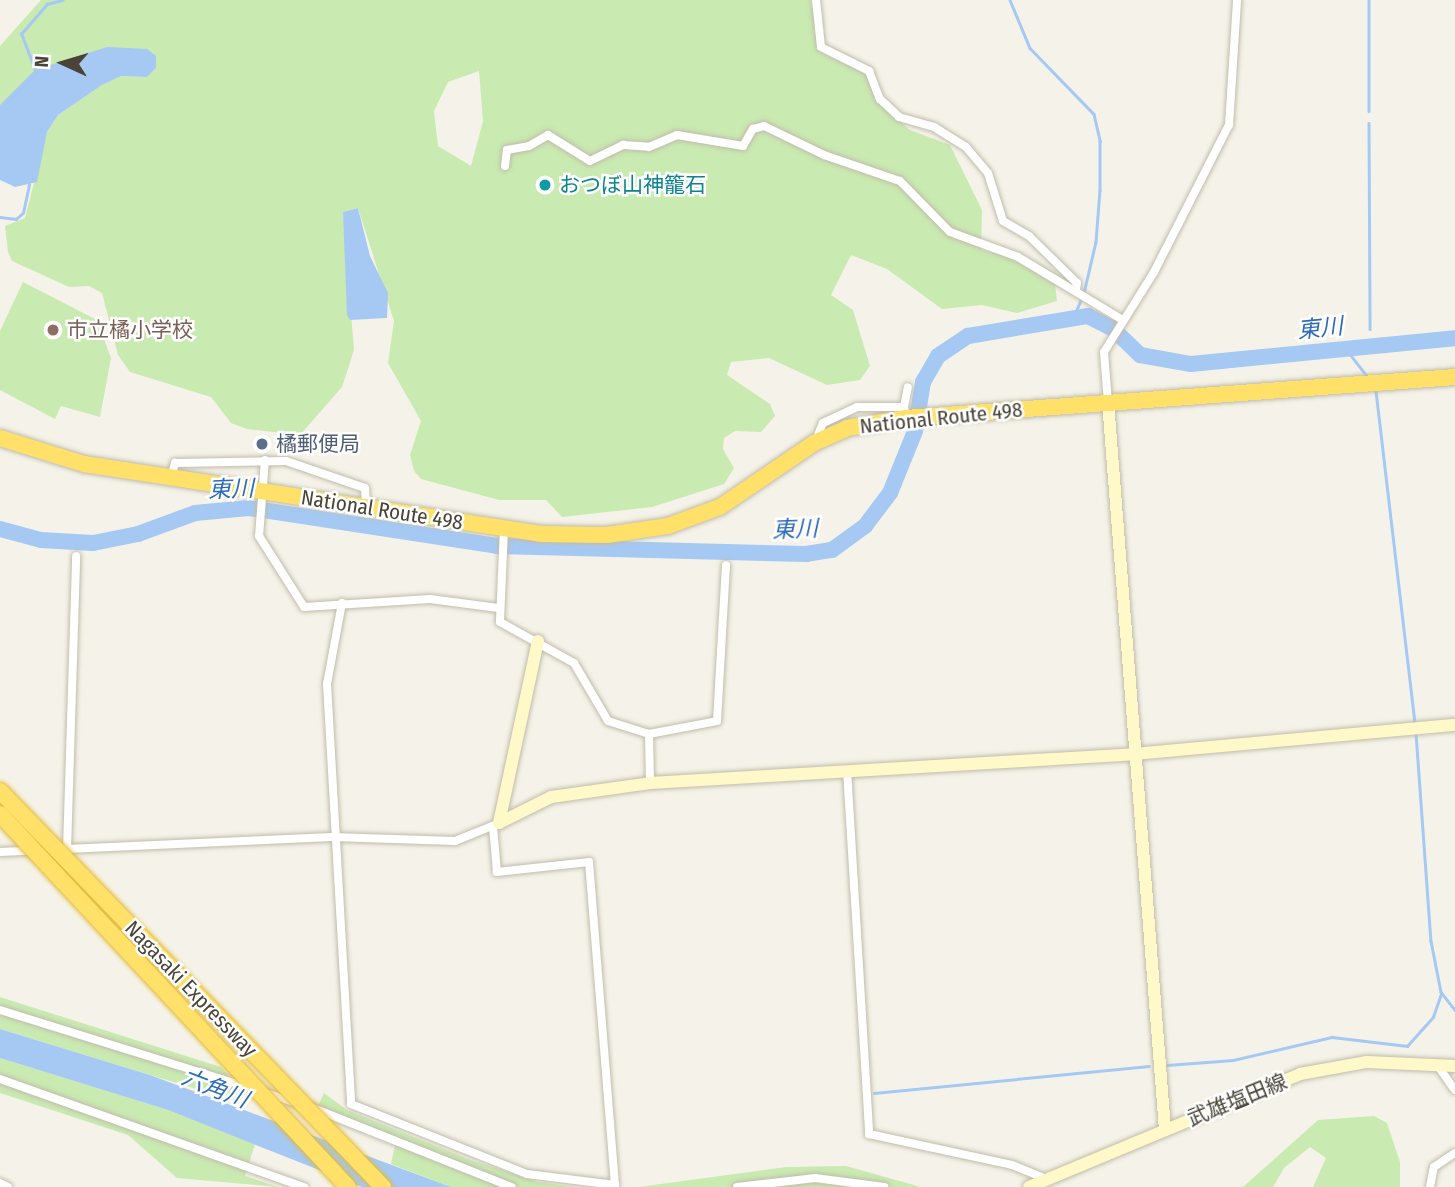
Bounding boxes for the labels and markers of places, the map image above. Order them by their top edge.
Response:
place label: おつぼ山神籠石 [559,172,706,198]
marker: おつぼ山神籠石 [537,177,553,193]
place label: 市立橘小学校 [67,317,193,343]
marker: 市立橘小学校 [45,322,61,338]
place label: 橘郵便局 [276,431,360,457]
marker: 橘郵便局 [254,436,270,452]

